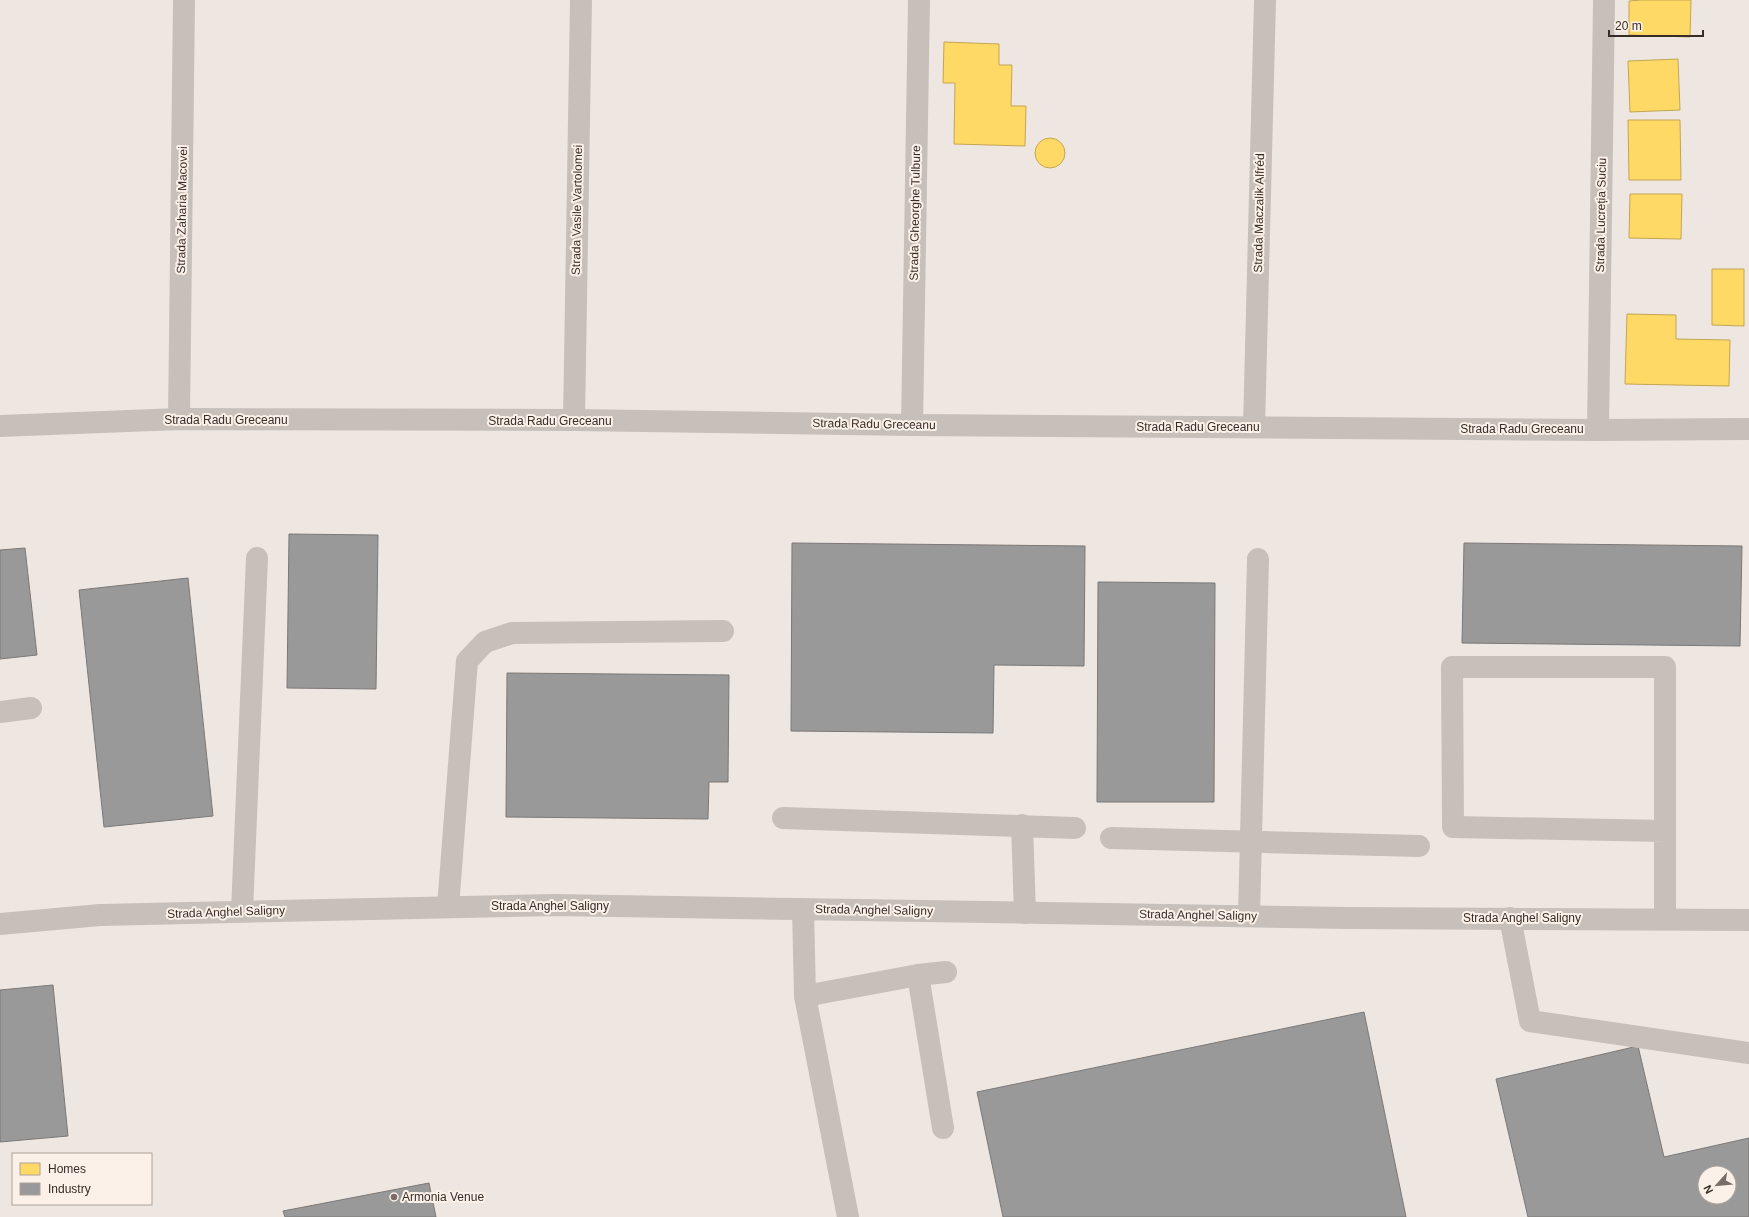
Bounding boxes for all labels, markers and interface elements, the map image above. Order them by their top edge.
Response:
scale bar [1609,12,1703,38]
text: 20 m [1615,19,1642,33]
street label: Strada Vasile Vartolomei [569,145,585,275]
street label: Strada Gheorghe Tulbure [907,145,923,281]
street label: Strada Zaharia Macovei [174,146,190,274]
street label: Strada Maczalik Alfréd [1251,153,1267,273]
street label: Strada Lucreția Suciu [1593,158,1609,272]
street label: Strada Radu Greceanu [164,413,288,427]
street label: Strada Radu Greceanu [488,414,612,428]
street label: Strada Radu Greceanu [812,416,936,432]
street label: Strada Radu Greceanu [1136,420,1260,434]
street label: Strada Radu Greceanu [1460,422,1584,436]
street label: Strada Anghel Saligny [491,899,609,913]
street label: Strada Anghel Saligny [815,902,933,918]
street label: Strada Anghel Saligny [167,903,285,921]
street label: Strada Anghel Saligny [1139,907,1257,923]
street label: Strada Anghel Saligny [1463,911,1581,925]
legend [12,1153,152,1205]
text: Homes [48,1162,86,1176]
north arrow [1697,1165,1737,1205]
text: Industry [48,1182,91,1196]
text: N [1701,1183,1715,1196]
place label: Armonia Venue [402,1190,484,1204]
marker: Armonia Venue [389,1192,399,1202]

